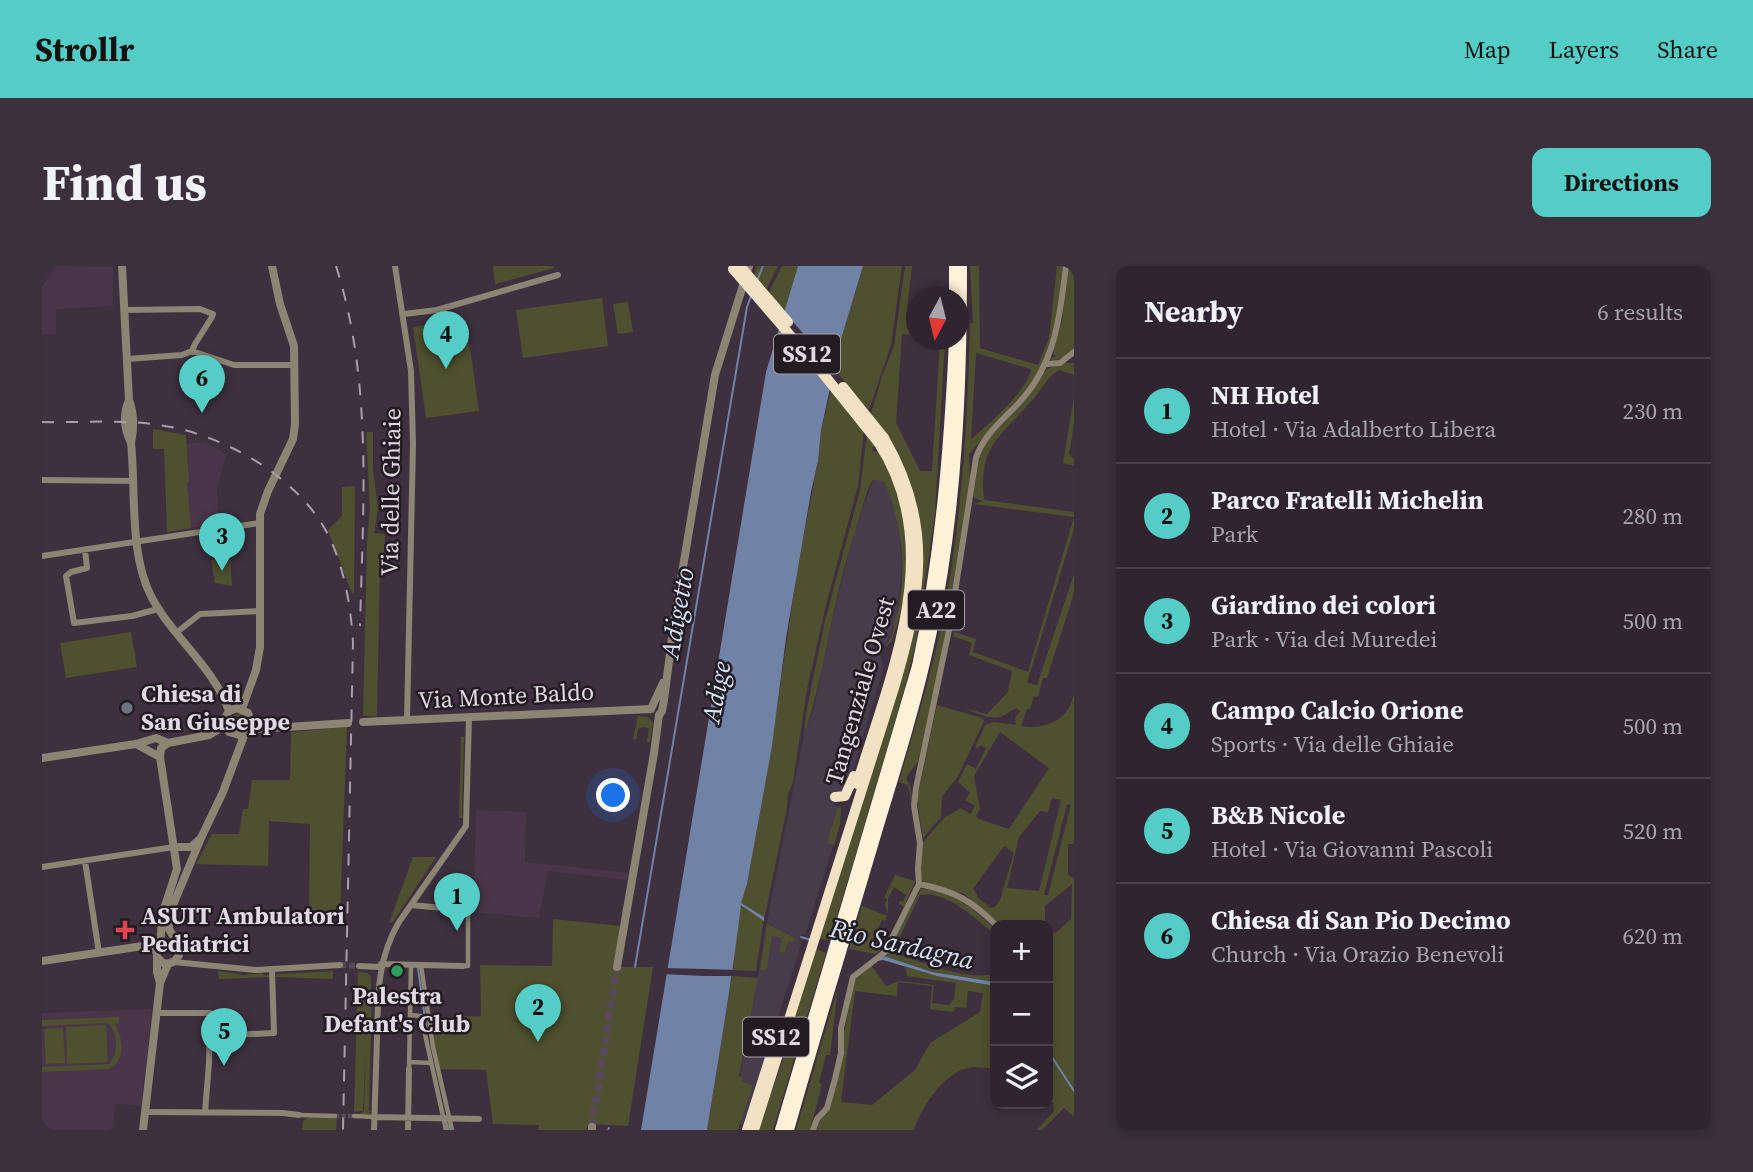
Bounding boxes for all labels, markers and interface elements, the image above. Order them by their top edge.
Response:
text: Strollr [35,27,134,72]
text: Map [1464,33,1511,66]
text: Layers [1549,33,1619,66]
text: Share [1657,33,1718,66]
button: Directions [1532,148,1711,217]
text: Find us [42,149,207,216]
north arrow [906,287,969,350]
text: Nearby [1144,291,1243,332]
text: 6 results [1597,296,1683,328]
pin: 4 [423,311,469,369]
road number: SS12 [774,334,840,374]
pin: 6 [179,355,225,413]
text: NH Hotel [1211,377,1320,413]
text: 1 [1161,395,1173,427]
text: 230 m [1622,395,1683,427]
street label: Via delle Ghiaie [373,408,408,576]
text: Hotel · Via Adalberto Libera [1211,413,1496,445]
text: Parco Fratelli Michelin [1211,482,1484,518]
text: 2 [1161,500,1173,532]
text: 280 m [1622,500,1683,532]
pin: 3 [199,513,245,571]
text: Park [1211,518,1258,550]
water label: Adigetto [651,565,703,663]
text: Giardino dei colori [1211,587,1436,623]
road number: A22 [908,590,964,630]
street label: Tangenziale Ovest [817,593,902,788]
text: 3 [1161,605,1173,637]
text: 500 m [1622,605,1683,637]
text: Park · Via dei Muredei [1211,623,1437,655]
water label: Adige [692,658,740,728]
street label: Via Monte Baldo [417,674,595,717]
place label: Chiesa di San Giuseppe [141,677,290,738]
text: Campo Calcio Orione [1211,692,1463,728]
marker: Chiesa di San Giuseppe [119,700,135,716]
text: 4 [1161,710,1173,742]
text: 500 m [1622,710,1683,742]
text: Sports · Via delle Ghiaie [1211,728,1454,760]
your location [596,778,630,812]
text: B&B Nicole [1211,797,1345,833]
text: 5 [1161,815,1173,847]
text: 520 m [1622,815,1683,847]
text: Hotel · Via Giovanni Pascoli [1211,833,1493,865]
pin: 1 [434,873,480,931]
place label: ASUIT Ambulatori Pediatrici [141,899,345,960]
text: Chiesa di San Pio Decimo [1211,902,1511,938]
water label: Rio Sardagna [825,910,978,978]
marker: ASUIT Ambulatori Pediatrici [115,920,135,940]
map controls [990,920,1053,1109]
button: + [990,920,1053,983]
text: 6 [1161,920,1173,952]
text: 620 m [1622,920,1683,952]
text: Church · Via Orazio Benevoli [1211,938,1504,970]
marker: Palestra Defant's Club [389,963,405,979]
place label: Palestra Defant's Club [324,979,470,1040]
button: − [990,983,1053,1046]
pin: 2 [515,984,561,1042]
pin: 5 [201,1008,247,1066]
road number: SS12 [743,1017,809,1056]
button: layers [990,1046,1053,1109]

